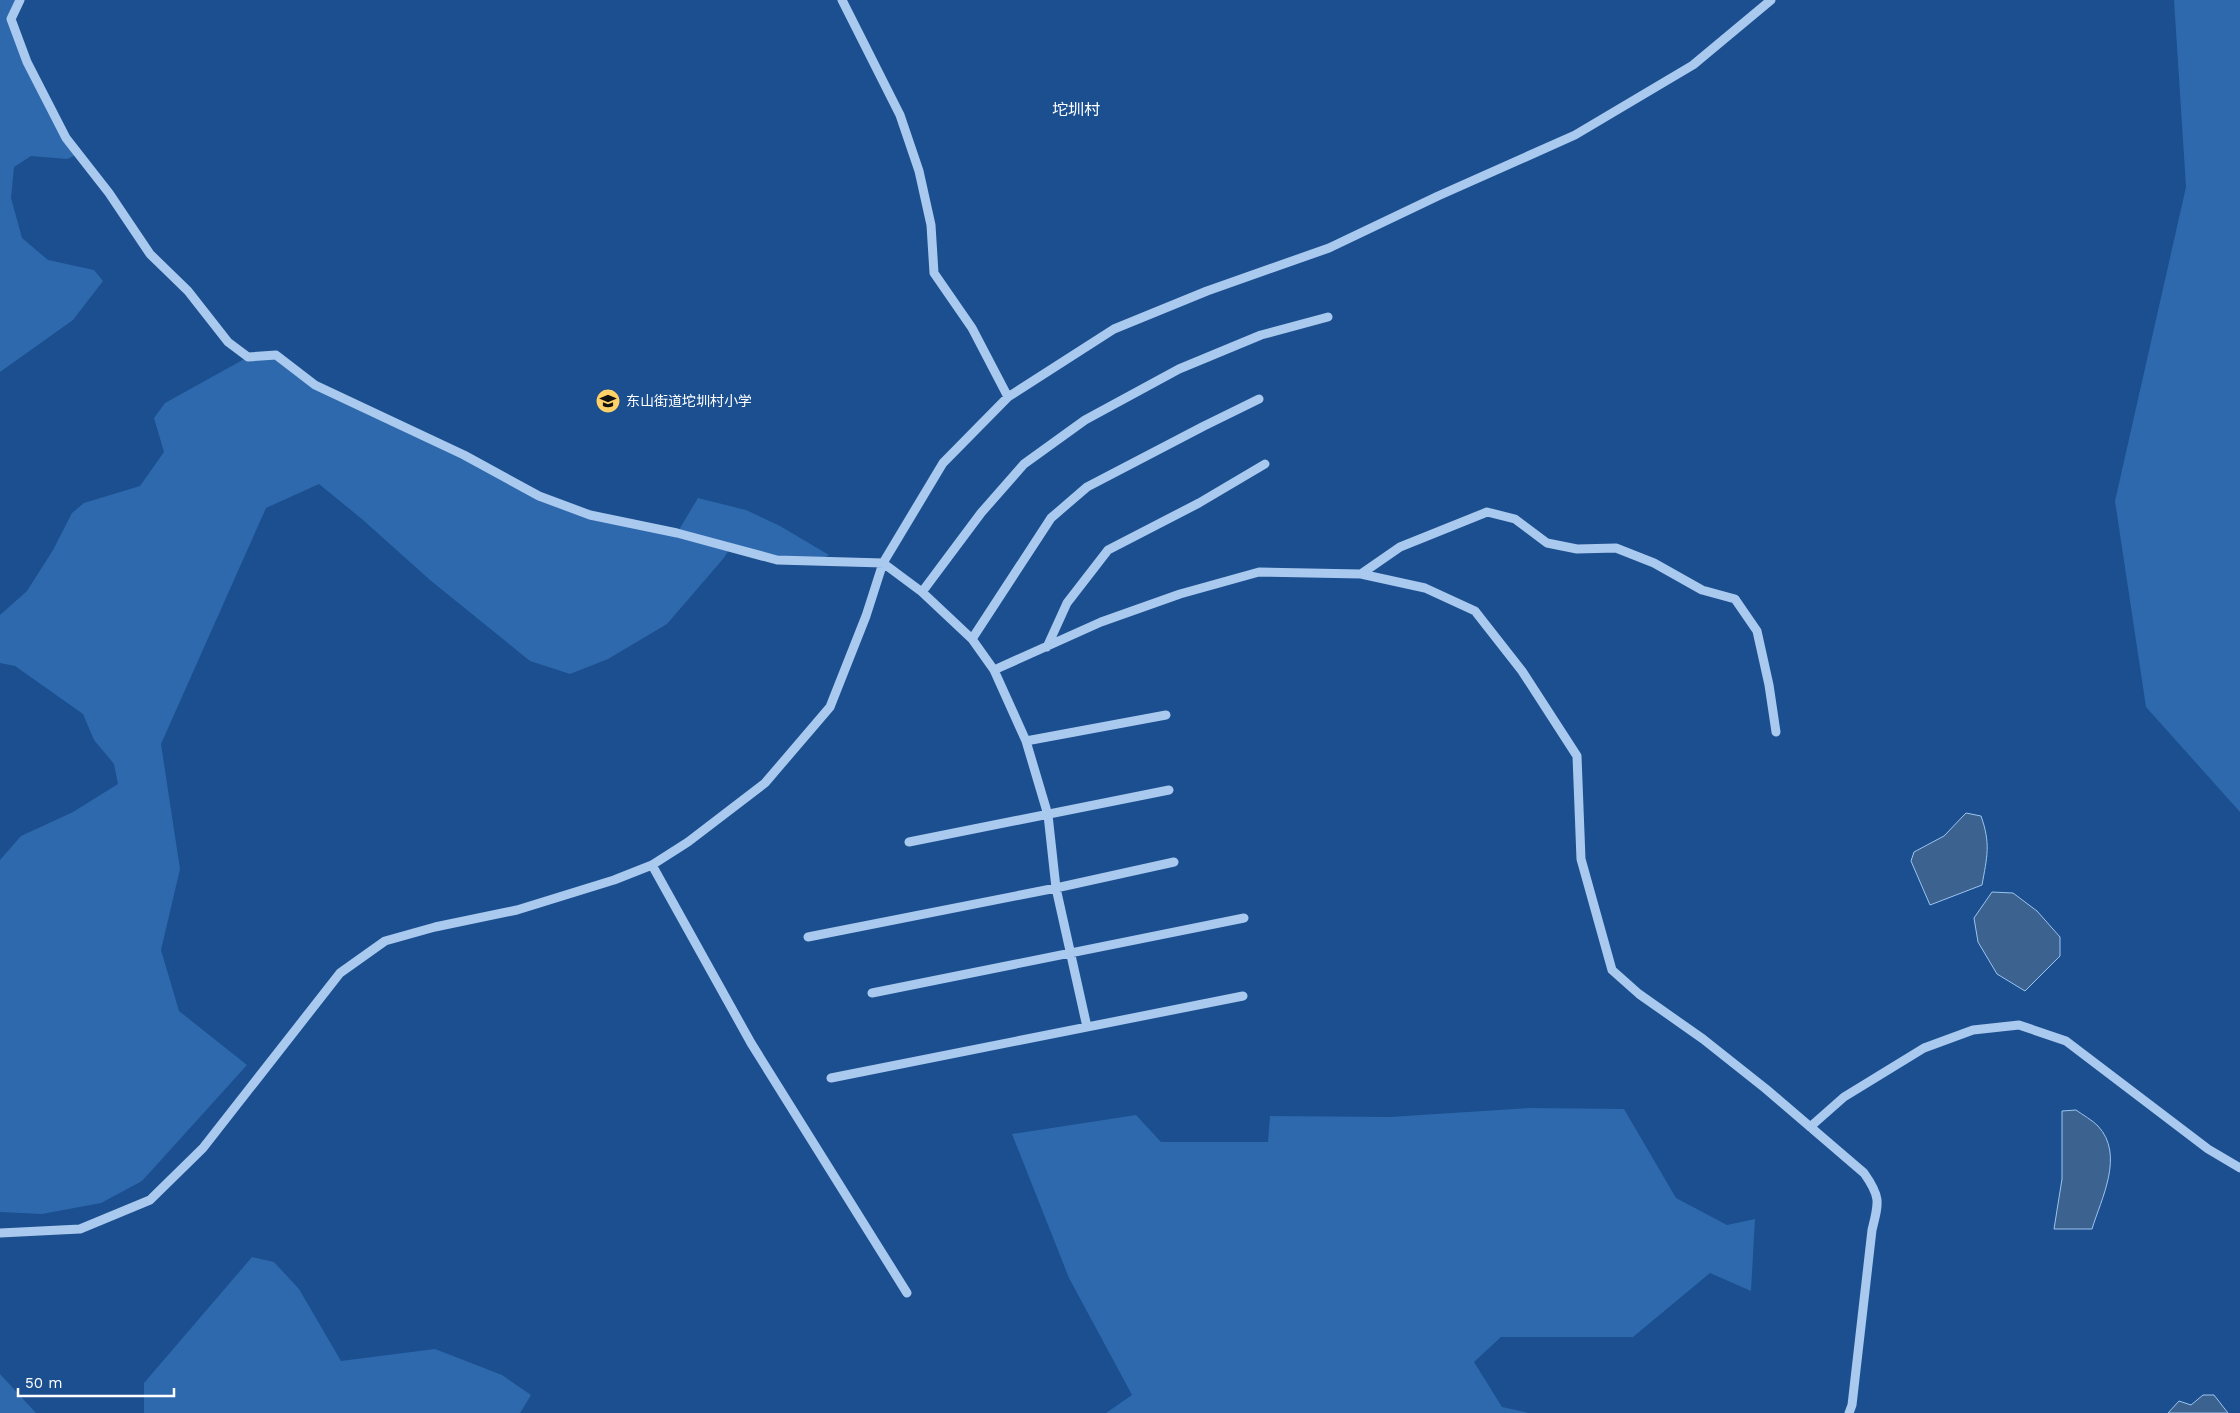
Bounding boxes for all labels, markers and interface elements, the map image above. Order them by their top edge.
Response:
district label: 坨圳村 [1052,100,1100,119]
school or university icon: 东山街道坨圳村小学 [595,388,621,414]
place label: 东山街道坨圳村小学 [626,393,752,409]
scale bar [18,1366,174,1398]
text: 50 m [25,1374,62,1392]

